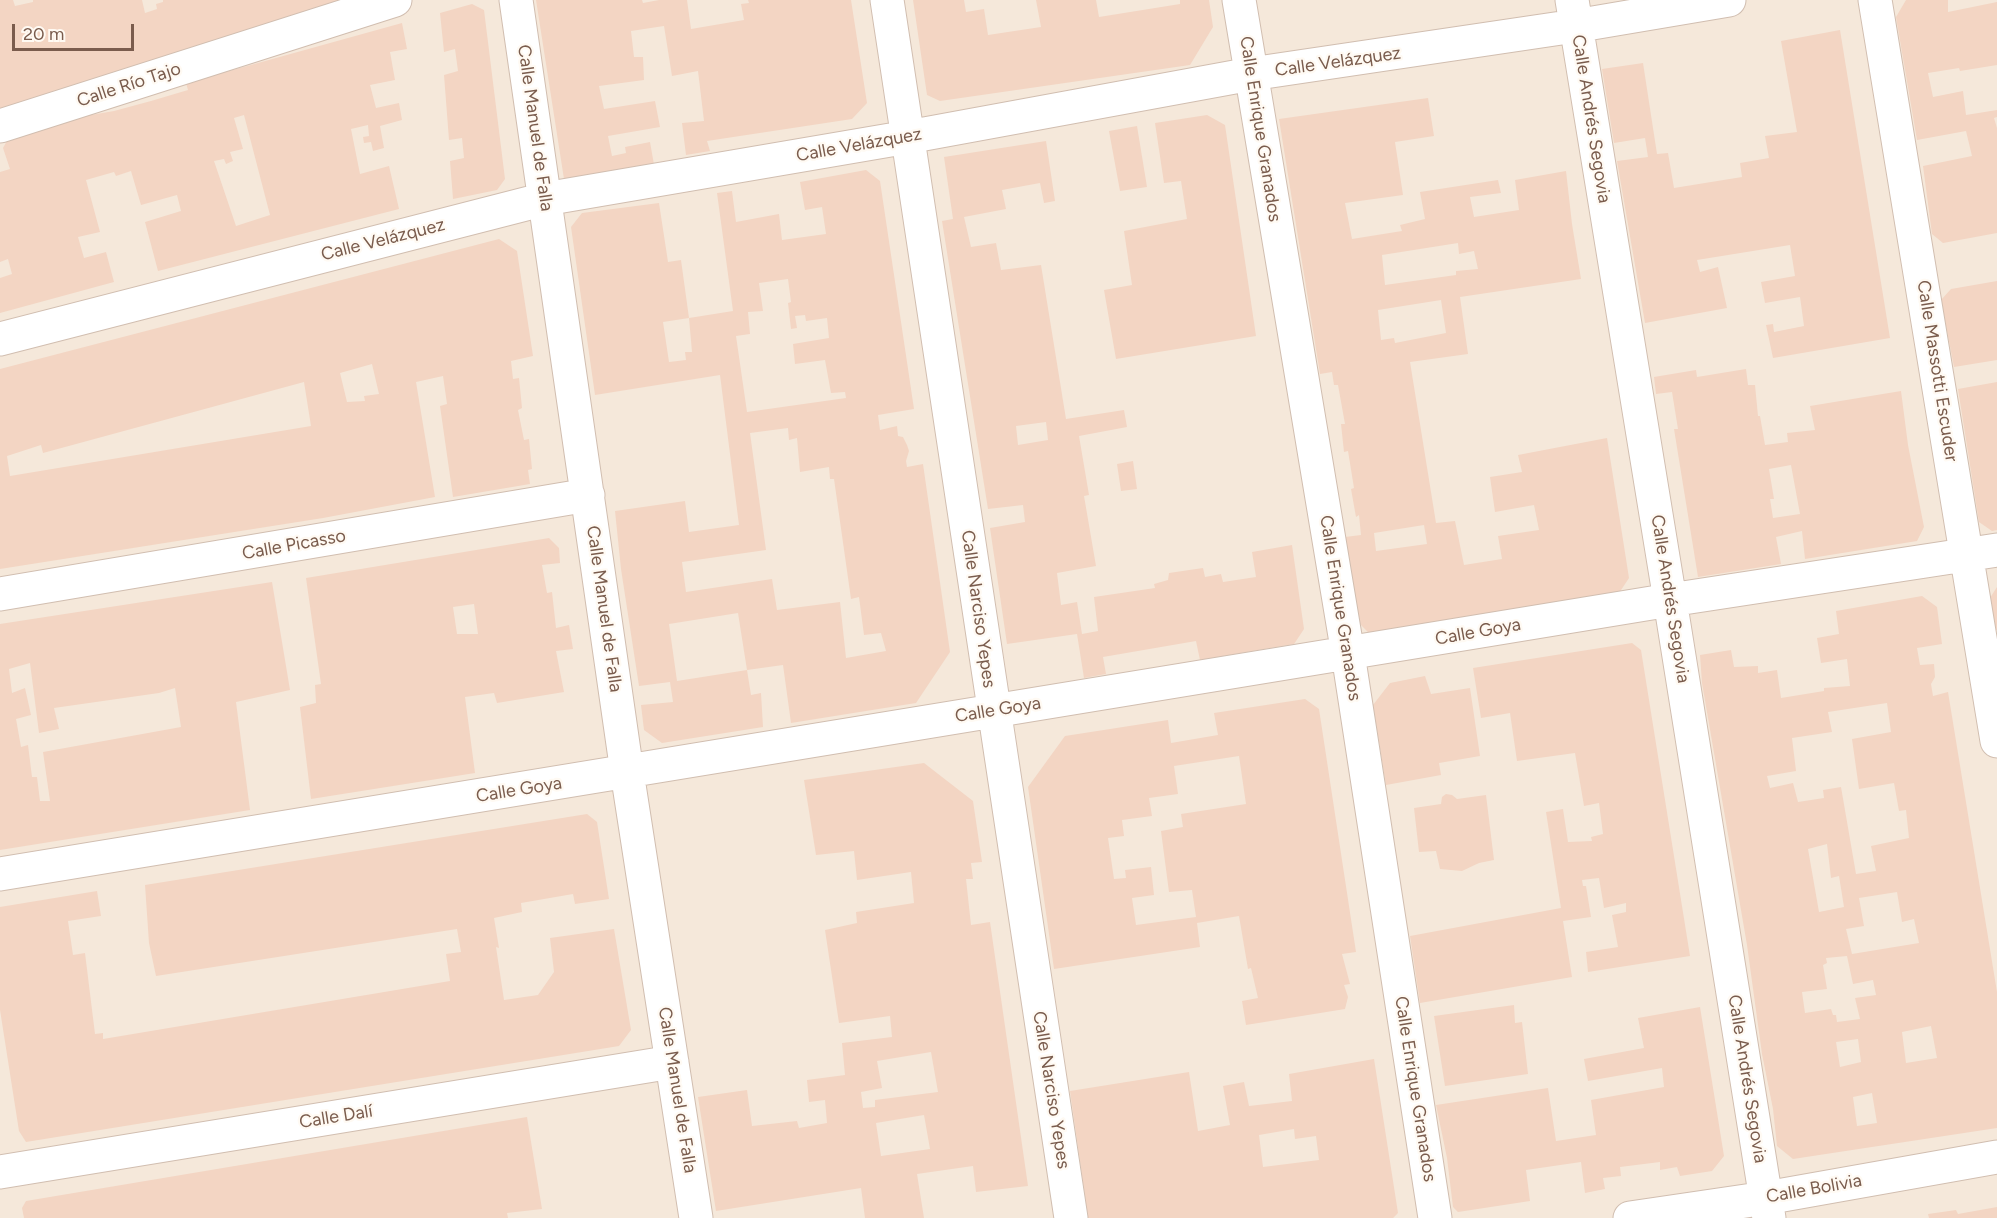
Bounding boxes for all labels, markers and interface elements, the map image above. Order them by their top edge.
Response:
scale bar [15,12,136,50]
text: 20 m [23,23,64,45]
street label: Calle Andrés Segovia [1567,33,1615,205]
street label: Calle Enrique Granados [1235,35,1285,223]
street label: Calle Velázquez [1274,42,1402,82]
street label: Calle Manuel de Falla [513,43,557,213]
street label: Calle Río Tajo [74,58,184,112]
street label: Calle Velázquez [795,123,923,167]
street label: Calle Velázquez [319,214,447,266]
street label: Calle Massotti Escuder [1912,279,1962,463]
street label: Calle Andrés Segovia [1646,513,1694,685]
street label: Calle Enrique Granados [1315,514,1365,702]
street label: Calle Manuel de Falla [582,524,626,694]
street label: Calle Picasso [240,525,348,565]
street label: Calle Narciso Yepes [956,529,1000,689]
street label: Calle Goya [1433,614,1523,650]
street label: Calle Goya [954,693,1042,727]
street label: Calle Goya [475,773,563,807]
street label: Calle Andrés Segovia [1723,993,1771,1165]
street label: Calle Enrique Granados [1390,995,1440,1183]
street label: Calle Manuel de Falla [653,1005,701,1175]
street label: Calle Narciso Yepes [1028,1010,1074,1170]
street label: Calle Dalí [298,1101,374,1133]
street label: Calle Bolivia [1765,1170,1863,1208]

